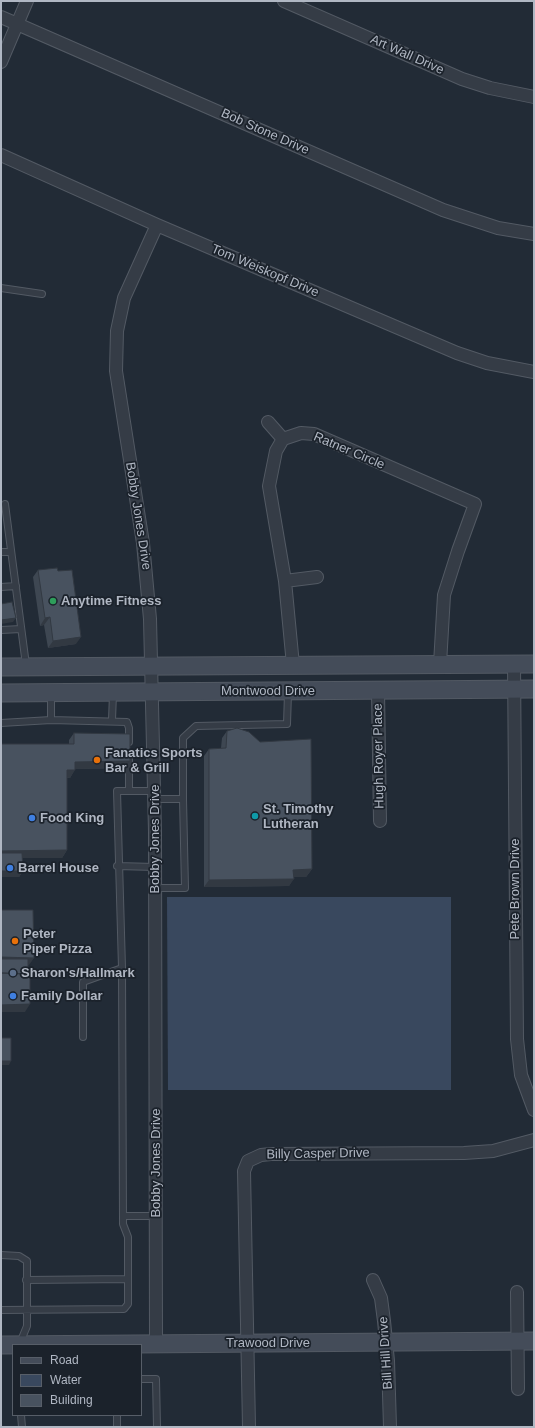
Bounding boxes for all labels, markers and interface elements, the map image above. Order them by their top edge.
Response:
street label: Art Wall Drive [368,32,446,78]
street label: Bob Stone Drive [219,106,311,158]
street label: Tom Weiskopf Drive [209,241,321,301]
street label: Ratner Circle [311,429,387,473]
street label: Bobby Jones Drive [122,461,154,571]
place label: Anytime Fitness [61,593,161,609]
marker: Anytime Fitness [48,596,58,606]
street label: Montwood Drive [221,683,315,699]
street label: Hugh Royer Place [370,703,388,809]
place label: Fanatics Sports Bar & Grill [105,745,203,776]
marker: Fanatics Sports Bar & Grill [92,755,102,765]
street label: Bobby Jones Drive [147,784,163,894]
place label: St. Timothy Lutheran [263,801,334,832]
place label: Food King [40,810,104,826]
marker: St. Timothy Lutheran [250,811,260,821]
marker: Food King [27,813,37,823]
street label: Pete Brown Drive [507,838,523,940]
place label: Barrel House [18,860,99,876]
marker: Barrel House [5,863,15,873]
place label: Peter Piper Pizza [23,926,92,957]
marker: Peter Piper Pizza [10,936,20,946]
place label: Sharon's/Hallmark [21,965,135,981]
marker: Sharon's/Hallmark [8,968,18,978]
place label: Family Dollar [21,988,103,1004]
marker: Family Dollar [8,991,18,1001]
street label: Bobby Jones Drive [148,1108,164,1218]
street label: Billy Casper Drive [266,1145,370,1163]
street label: Bill Hill Drive [376,1316,396,1390]
street label: Trawood Drive [226,1335,310,1351]
legend [12,1344,142,1416]
text: Road [50,1353,79,1367]
text: Water [50,1373,82,1387]
text: Building [50,1393,93,1407]

